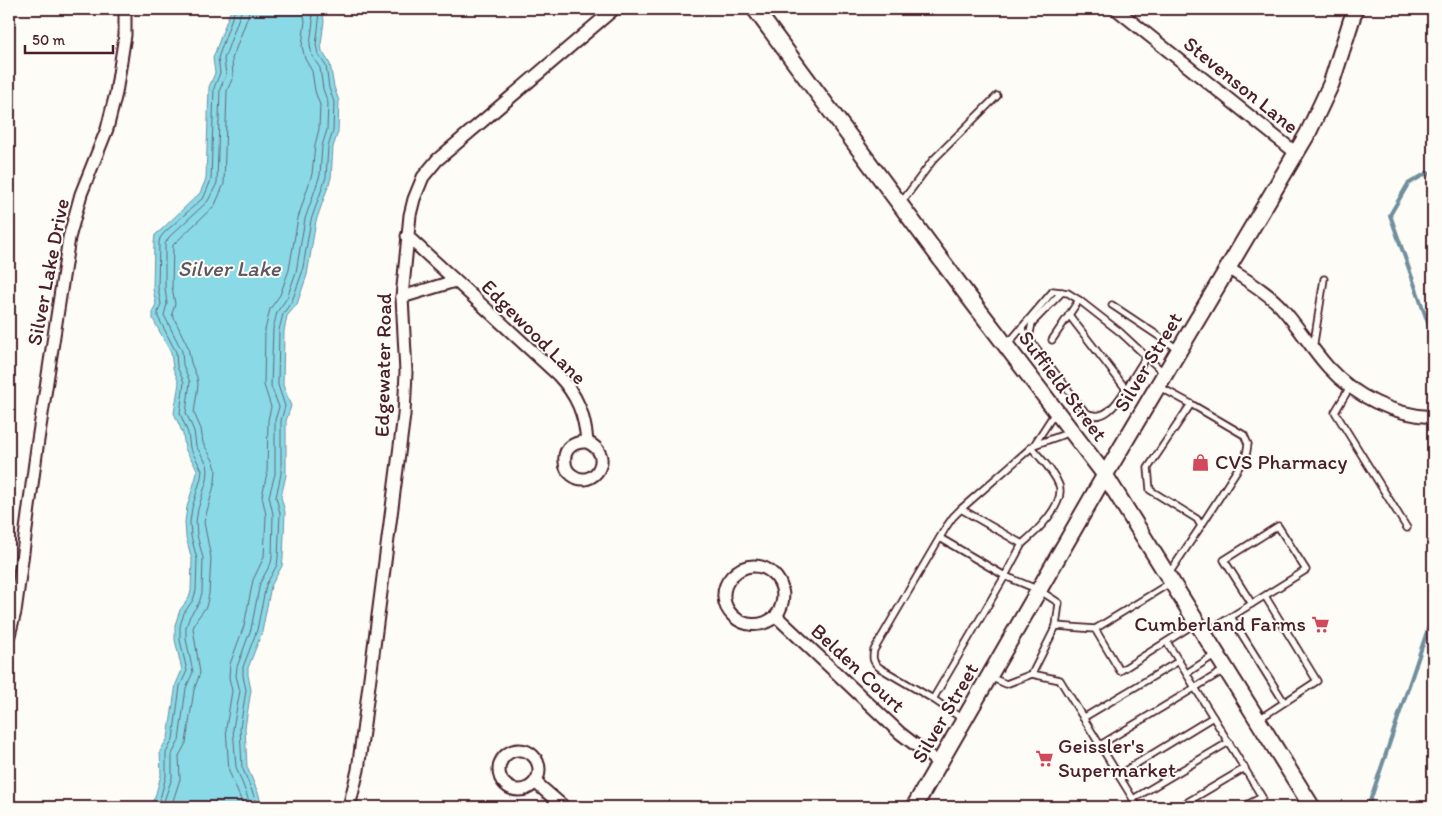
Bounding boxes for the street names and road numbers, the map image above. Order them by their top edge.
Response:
street label: Stevenson Lane [1179,31,1304,139]
street label: Silver Lake Drive [21,196,74,348]
street label: Edgewood Lane [477,274,592,389]
street label: Edgewater Road [369,292,396,437]
street label: Silver Street [1108,307,1187,416]
street label: Suffield Street [1014,326,1113,446]
street label: Belden Court [806,618,911,718]
street label: Silver Street [906,658,983,767]

